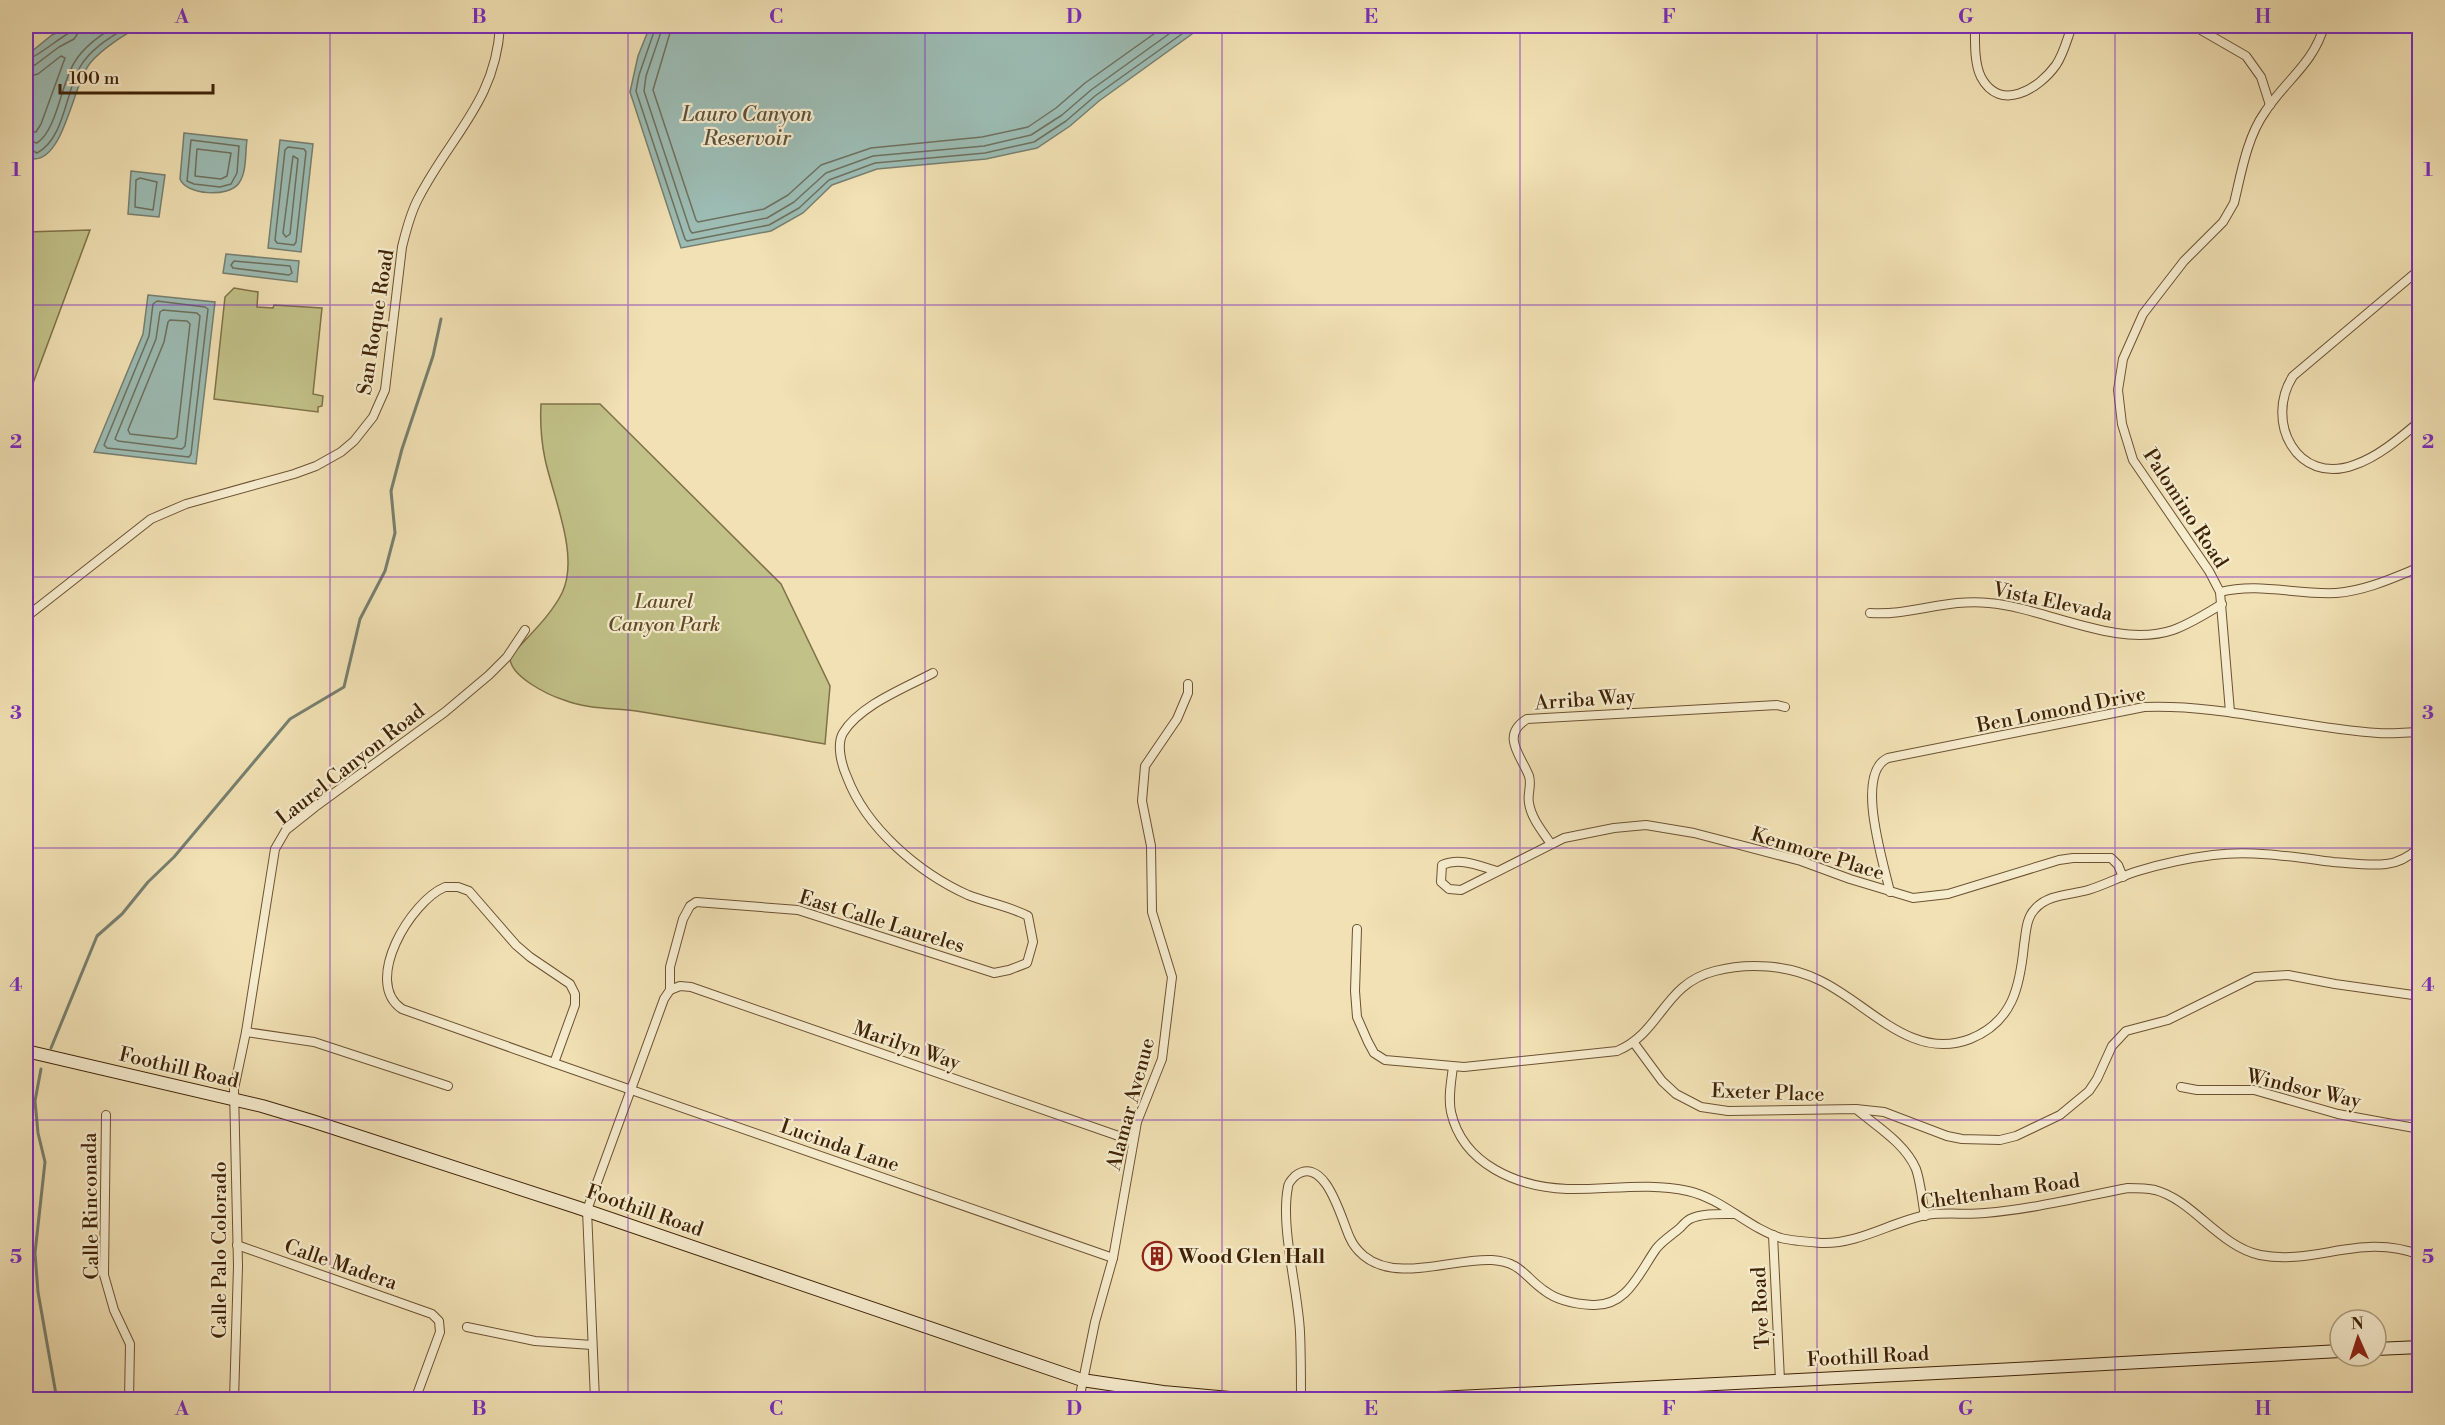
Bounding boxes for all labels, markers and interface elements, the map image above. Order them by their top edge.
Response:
text: A [174,5,190,30]
text: B [471,5,487,30]
text: C [769,5,783,30]
text: D [1066,5,1082,30]
text: E [1364,5,1378,30]
text: F [1662,5,1676,30]
text: G [1958,5,1974,30]
text: H [2255,5,2272,30]
scale bar [60,57,213,95]
text: 100 m [69,67,120,90]
water label: Lauro Canyon Reservoir [681,102,813,152]
text: 1 [11,158,21,183]
text: 1 [2423,158,2433,183]
street label: San Roque Road [353,247,400,397]
text: 2 [10,430,22,455]
text: 2 [2422,430,2434,455]
street label: Palomino Road [2137,444,2233,574]
street label: Vista Elevada [1990,577,2116,628]
park label: Laurel Canyon Park [608,590,720,638]
street label: Ben Lomond Drive [1974,682,2148,739]
street label: Arriba Way [1533,684,1636,717]
street label: Laurel Canyon Road [272,699,431,831]
text: 3 [10,701,22,726]
text: 3 [2422,701,2434,726]
street label: Kenmore Place [1748,822,1887,887]
street label: East Calle Laureles [796,885,968,960]
text: 4 [9,973,23,998]
text: 4 [2421,973,2435,998]
street label: Marilyn Way [850,1016,964,1077]
street label: Alamar Avenue [1102,1035,1161,1174]
street label: Foothill Road [116,1043,242,1095]
street label: Windsor Way [2243,1064,2364,1115]
street label: Exeter Place [1711,1079,1825,1108]
street label: Lucinda Lane [777,1114,902,1178]
street label: Calle Rinconada [78,1131,105,1280]
street label: Calle Palo Colorado [208,1161,233,1339]
street label: Cheltenham Road [1919,1169,2082,1216]
street label: Foothill Road [583,1180,707,1243]
street label: Calle Madera [281,1234,401,1297]
building icon: Wood Glen Hall [1141,1240,1173,1272]
text: 5 [10,1245,22,1270]
place label: Wood Glen Hall [1177,1245,1326,1270]
text: 5 [2422,1245,2434,1270]
street label: Tye Road [1747,1266,1776,1350]
north arrow [2328,1308,2388,1368]
text: N [2350,1314,2364,1334]
street label: Foothill Road [1806,1342,1930,1373]
text: A [174,1397,190,1422]
text: B [471,1397,487,1422]
text: C [769,1397,783,1422]
text: D [1066,1397,1082,1422]
text: E [1364,1397,1378,1422]
text: F [1662,1397,1676,1422]
text: G [1958,1397,1974,1422]
text: H [2255,1397,2272,1422]

